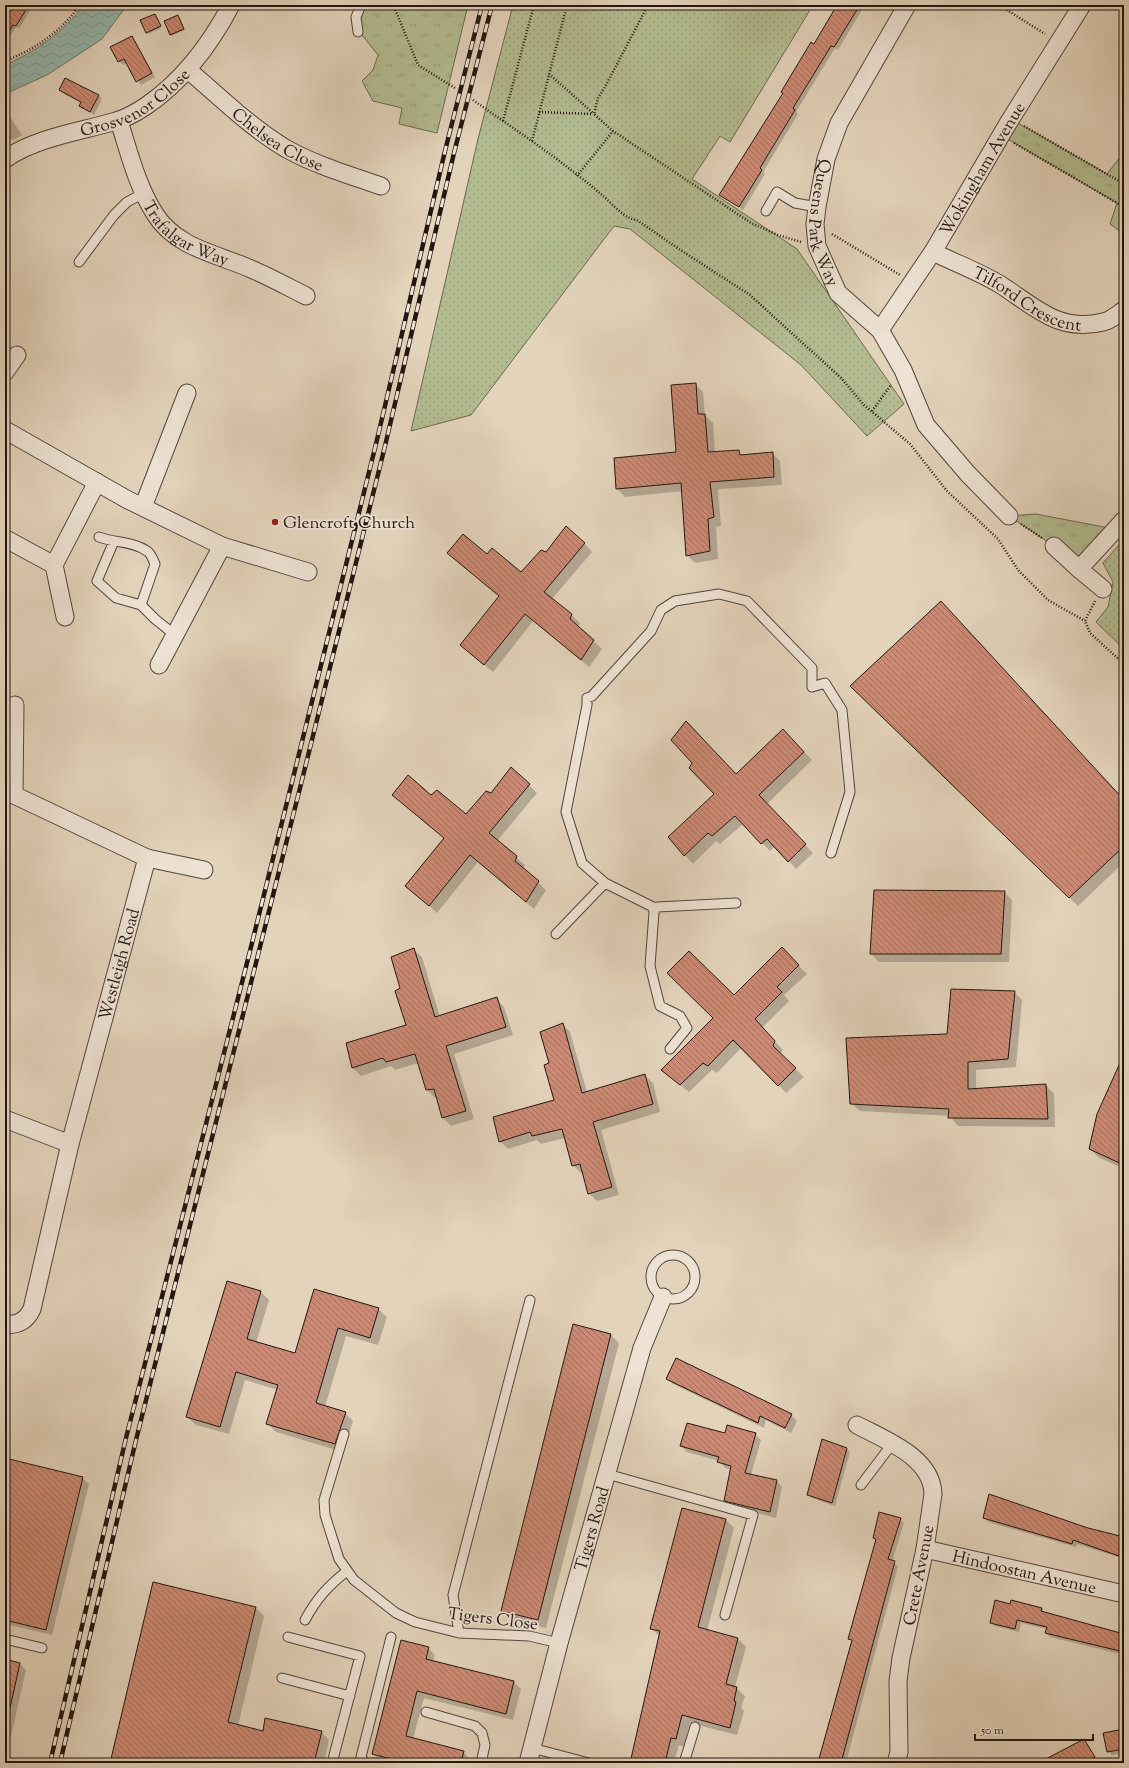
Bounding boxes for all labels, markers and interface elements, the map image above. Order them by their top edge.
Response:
street label: Grosvenor Close [78,64,196,144]
street label: Wokingham Avenue [935,98,1032,241]
street label: Chelsea Close [226,103,326,179]
street label: Queens Park Way [801,157,844,291]
street label: Trafalgar Way [135,197,232,273]
street label: Tilford Crescent [968,262,1082,339]
place label: Glencroft Church [283,512,415,536]
marker: Glencroft Church [270,517,280,527]
street label: Westleigh Road [94,906,147,1023]
street label: Tigers Road [570,1483,617,1574]
street label: Crete Avenue [898,1523,941,1628]
street label: Hindoostan Avenue [950,1546,1099,1601]
street label: Tigers Close [446,1603,539,1637]
scale bar [975,1716,1093,1742]
text: 50 m [980,1722,1004,1740]

